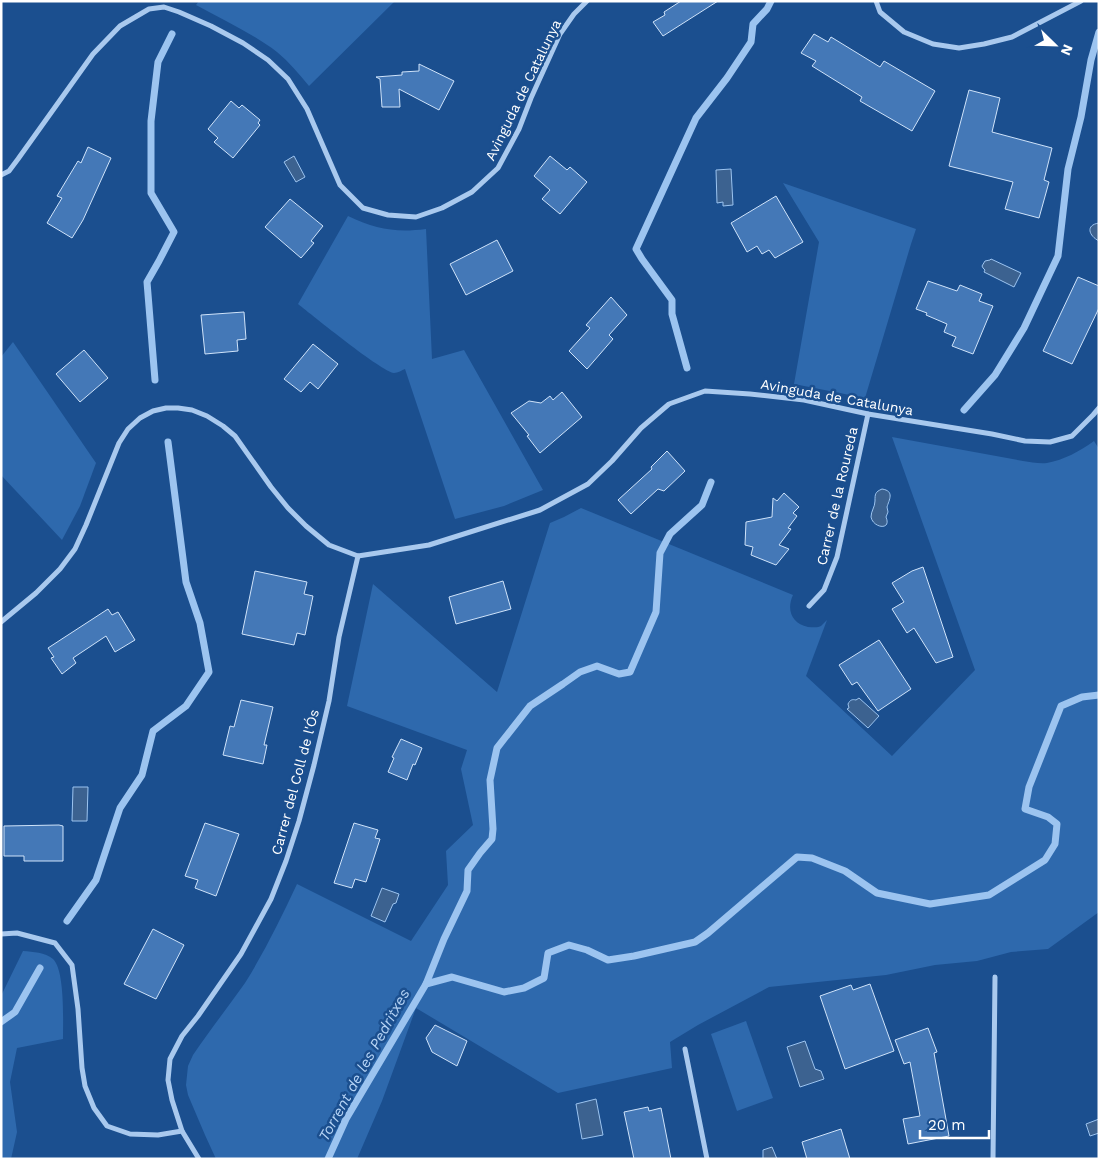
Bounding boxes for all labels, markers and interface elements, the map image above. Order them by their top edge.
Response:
street label: Avinguda de Catalunya [482,17,564,163]
north arrow [1030,20,1080,70]
text: N [1058,42,1076,58]
street label: Avinguda de Catalunya [759,376,915,418]
street label: Carrer de la Roureda [813,425,861,567]
street label: Carrer del Coll de l'Ós [268,708,322,856]
water label: Torrent de les Pedritxes [315,986,414,1144]
scale bar [920,1108,989,1140]
text: 20 m [928,1116,966,1134]

